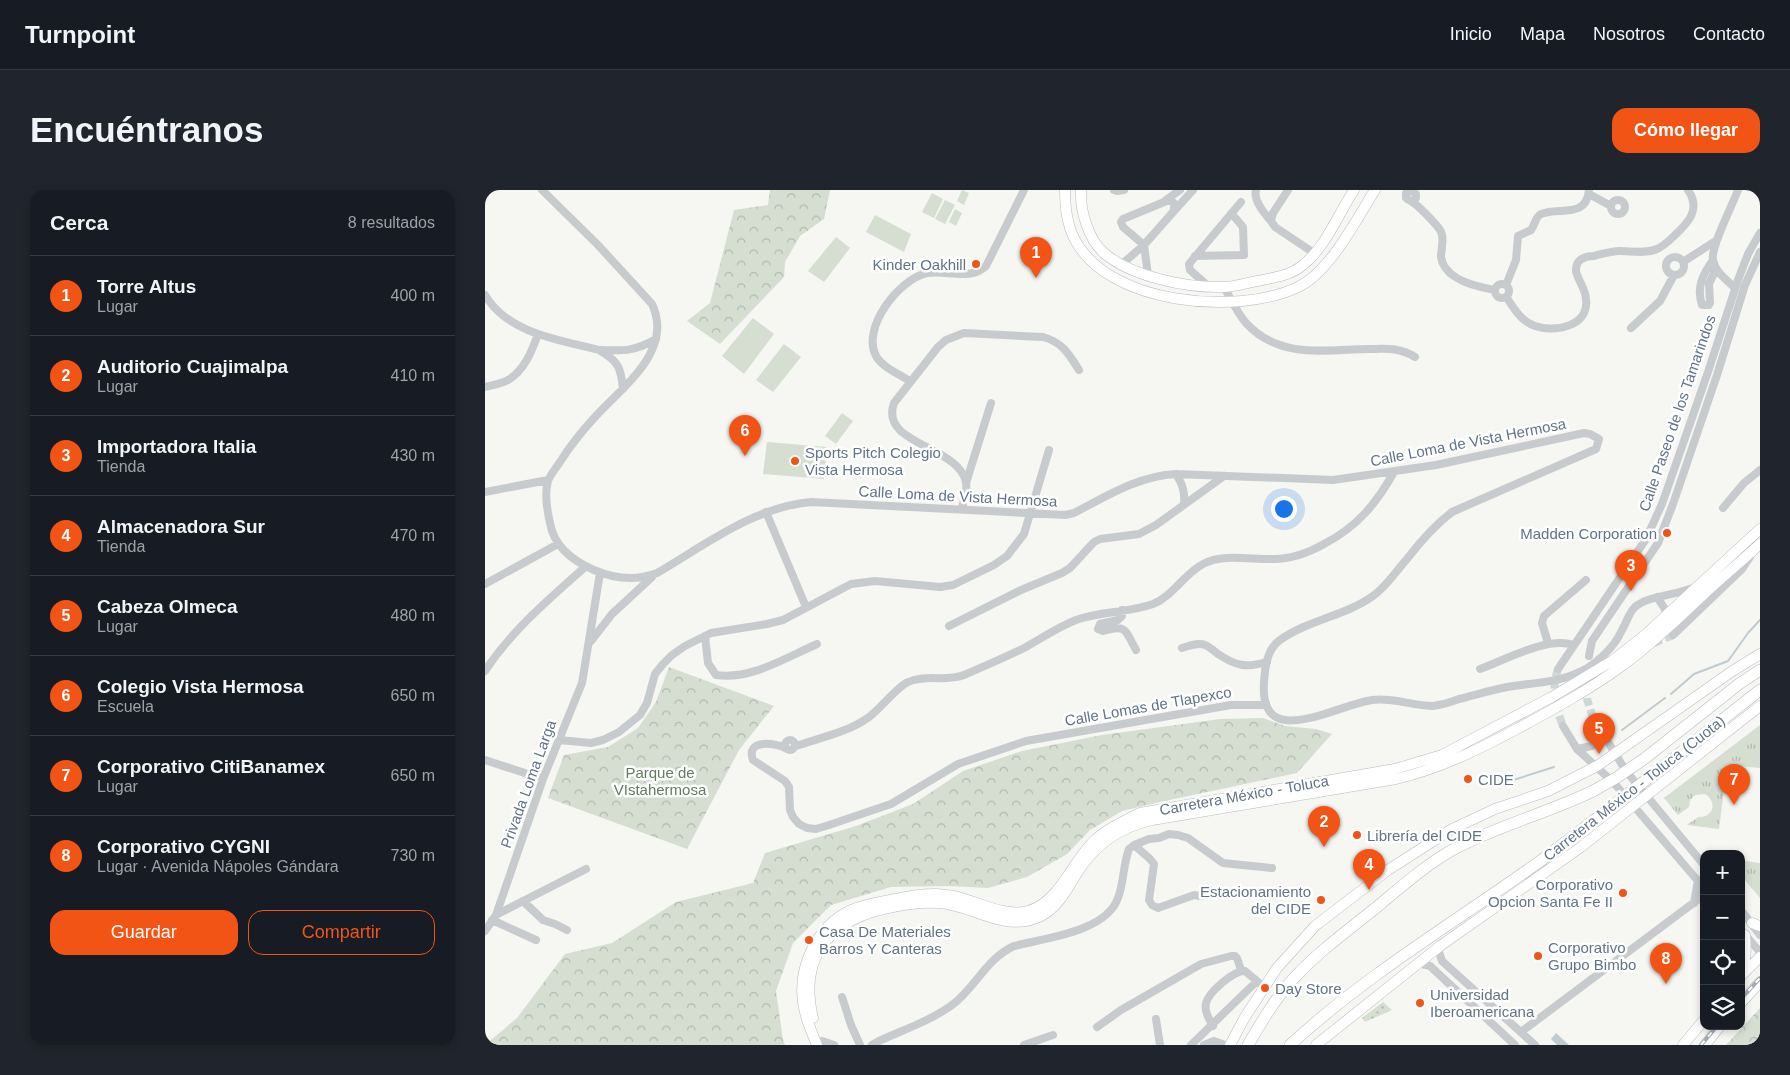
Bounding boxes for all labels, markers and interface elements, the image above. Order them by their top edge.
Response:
text: Turnpoint [25,21,135,48]
text: Inicio [1450,24,1492,44]
text: Mapa [1520,24,1565,44]
text: Nosotros [1593,24,1665,44]
text: Contacto [1693,24,1765,44]
button: Cómo llegar [1612,108,1760,153]
text: Encuéntranos [30,110,263,149]
text: Cerca [50,211,108,234]
text: 8 resultados [348,214,435,231]
pin: 1 [1020,237,1052,278]
place label: Kinder Oakhill [873,256,966,273]
marker: Kinder Oakhill [970,258,982,270]
text: Torre Altus [97,276,196,297]
text: 1 [62,287,70,304]
text: 400 m [391,287,435,304]
text: Lugar [97,298,138,315]
street label: Calle Paseo de los Tamarindos [1635,313,1719,513]
text: Auditorio Cuajimalpa [97,356,288,377]
text: 2 [62,367,70,384]
text: 410 m [391,367,435,384]
text: Lugar [97,378,138,395]
pin: 6 [729,415,761,456]
street label: Calle Loma de Vista Hermosa [1369,415,1568,469]
text: Importadora Italia [97,436,256,457]
place label: Sports Pitch Colegio Vista Hermosa [805,444,941,478]
text: 3 [62,447,70,464]
text: 430 m [391,447,435,464]
marker: Sports Pitch Colegio Vista Hermosa [789,455,801,467]
text: Tienda [97,458,145,475]
street label: Calle Loma de Vista Hermosa [858,482,1058,510]
your location [1271,496,1297,522]
text: Almacenadora Sur [97,516,265,537]
place label: Madden Corporation [1520,525,1657,542]
text: 4 [62,527,70,544]
text: 470 m [391,527,435,544]
marker: Madden Corporation [1661,527,1673,539]
text: Tienda [97,538,145,555]
pin: 3 [1615,550,1647,591]
text: Cabeza Olmeca [97,596,237,617]
text: 5 [62,607,70,624]
text: 480 m [391,607,435,624]
text: Lugar [97,618,138,635]
text: Colegio Vista Hermosa [97,676,304,697]
street label: Calle Lomas de Tlapexco [1063,683,1233,729]
text: 6 [62,687,70,704]
text: 650 m [391,687,435,704]
text: Escuela [97,698,154,715]
street label: Carretera México - Toluca (Cuota) [1540,712,1728,864]
pin: 5 [1583,713,1615,754]
street label: Privada Loma Larga [497,717,559,850]
text: Corporativo CitiBanamex [97,756,325,777]
park label: Parque de VIstahermosa [614,764,707,798]
pin: 7 [1718,764,1750,805]
text: 7 [62,767,70,784]
text: 650 m [391,767,435,784]
place label: CIDE [1478,771,1514,788]
street label: Carretera México - Toluca [1158,772,1331,818]
marker: CIDE [1462,773,1474,785]
text: Lugar [97,778,138,795]
pin: 2 [1308,806,1340,847]
place label: Librería del CIDE [1367,827,1482,844]
marker: Librería del CIDE [1351,829,1363,841]
text: Corporativo CYGNI [97,836,270,857]
text: 8 [62,847,70,864]
text: 730 m [391,847,435,864]
pin: 4 [1353,849,1385,890]
map controls [1700,850,1745,1030]
button: + [1700,850,1745,895]
text: Lugar · Avenida Nápoles Gándara [97,858,339,875]
place label: Corporativo Opcion Santa Fe II [1488,876,1613,910]
place label: Estacionamiento del CIDE [1200,883,1311,917]
marker: Corporativo Opcion Santa Fe II [1617,887,1629,899]
marker: Estacionamiento del CIDE [1315,894,1327,906]
button: − [1700,895,1745,940]
button: Guardar [50,910,238,955]
button: Compartir [248,910,435,955]
place label: Casa De Materiales Barros Y Canteras [819,923,951,957]
marker: Casa De Materiales Barros Y Canteras [803,934,815,946]
place label: Corporativo Grupo Bimbo [1548,939,1636,973]
button: locate [1700,940,1745,985]
pin: 8 [1650,943,1682,984]
marker: Corporativo Grupo Bimbo [1532,950,1544,962]
place label: Day Store [1275,980,1342,997]
marker: Day Store [1259,982,1271,994]
button: layers [1700,985,1745,1030]
place label: Universidad Iberoamericana [1430,986,1535,1020]
marker: Universidad Iberoamericana [1414,997,1426,1009]

